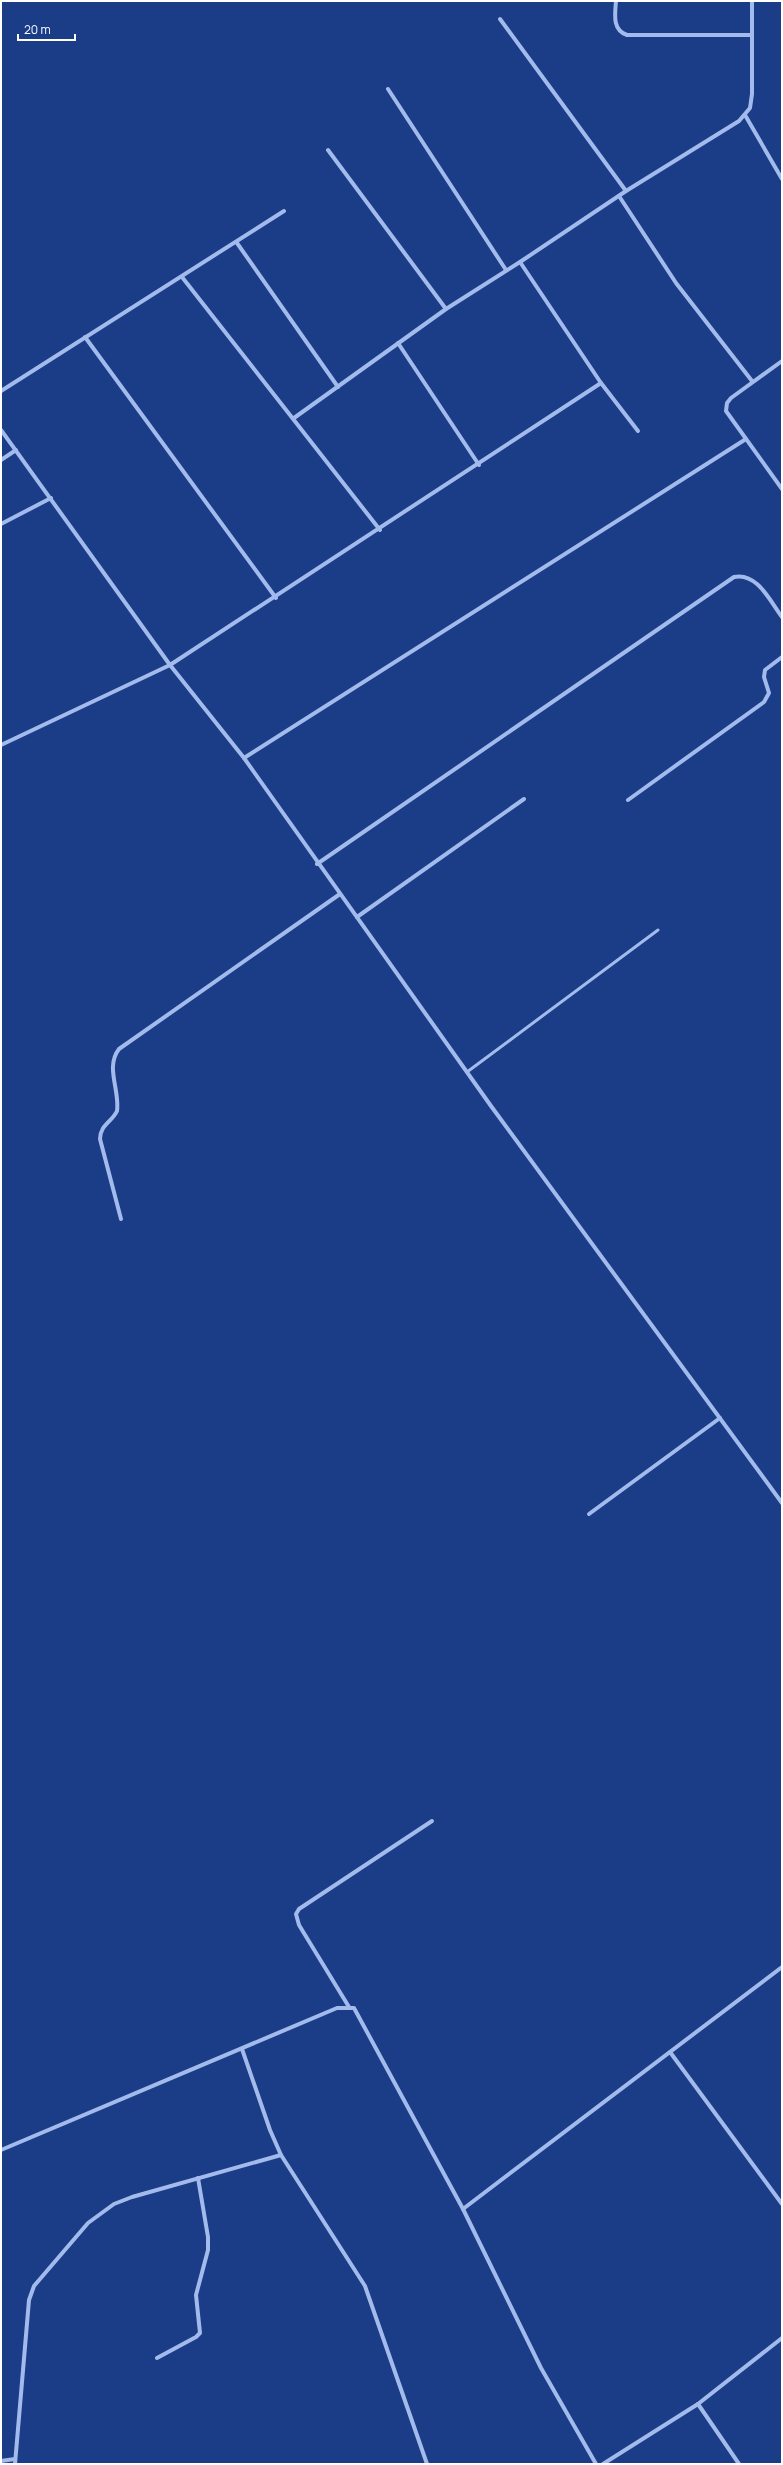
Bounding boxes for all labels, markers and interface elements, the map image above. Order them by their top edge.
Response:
scale bar [18,16,75,42]
text: 20 m [24,21,51,38]

